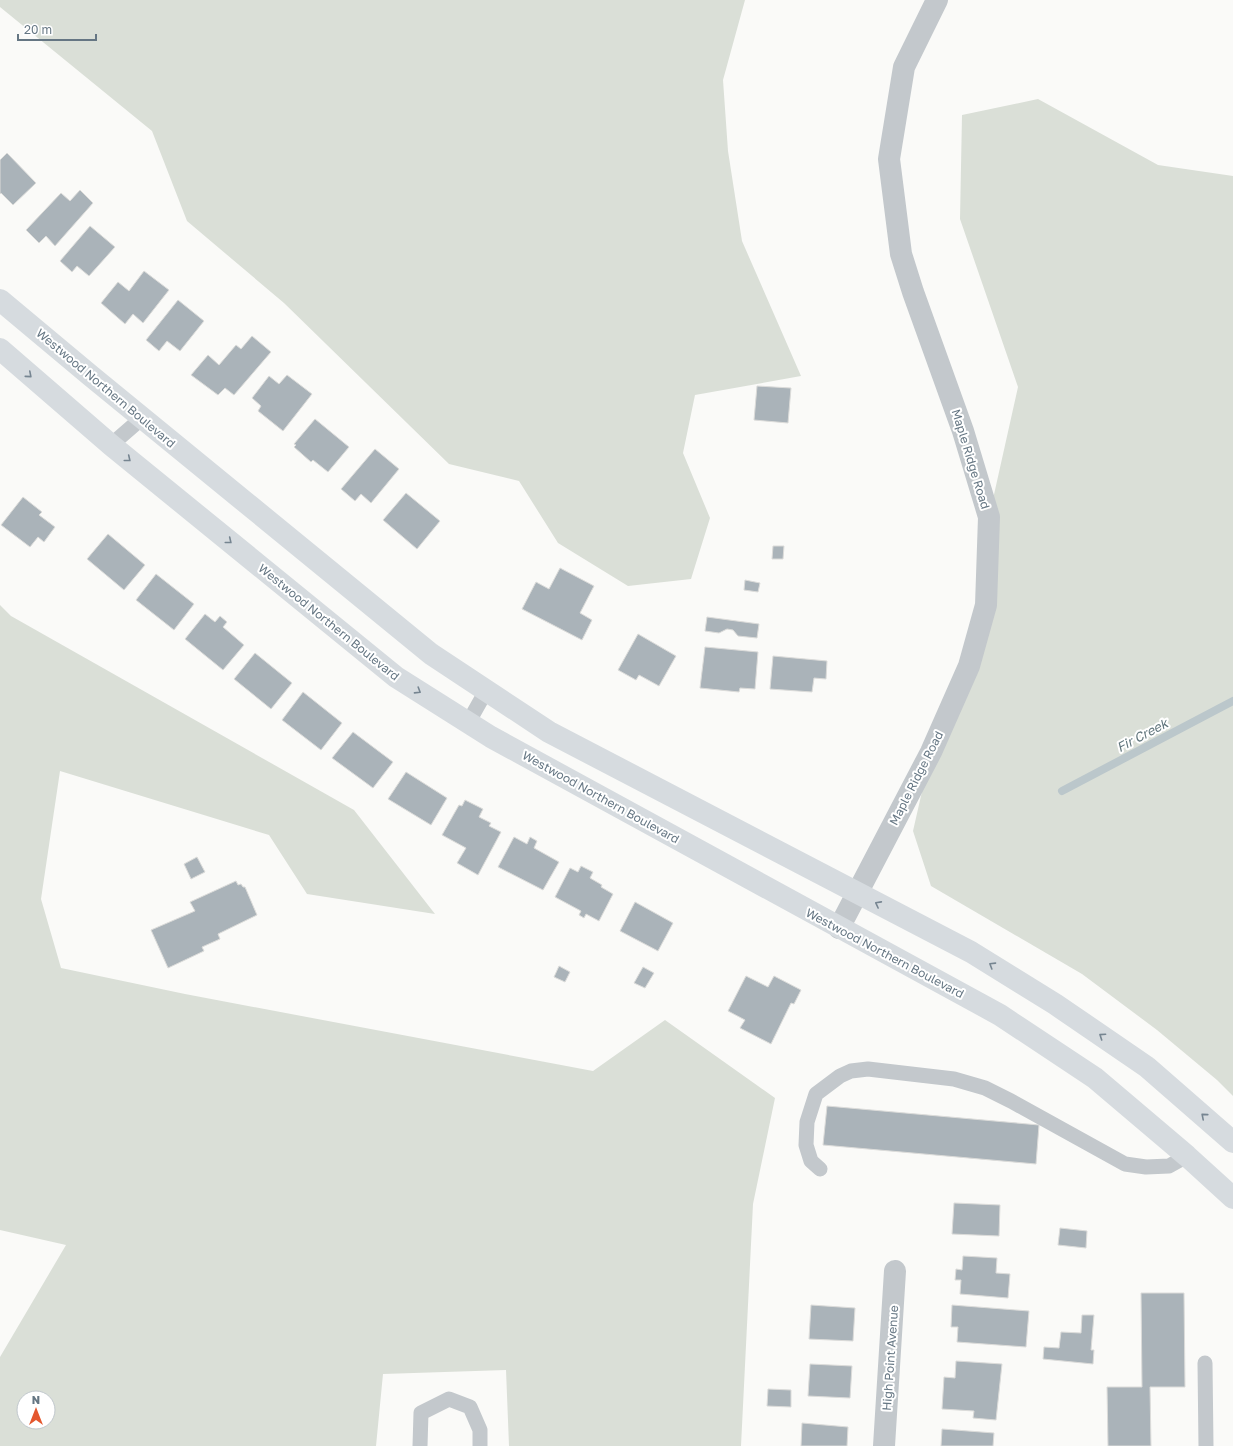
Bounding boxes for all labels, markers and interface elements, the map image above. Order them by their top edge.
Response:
scale bar [18,16,96,42]
text: 20 m [24,22,52,37]
street label: Westwood Northern Boulevard [33,325,179,451]
one-way arrow [25,370,32,377]
street label: Maple Ridge Road [949,407,993,511]
one-way arrow [124,455,131,462]
one-way arrow [224,537,232,544]
street label: Westwood Northern Boulevard [255,560,403,684]
one-way arrow [414,687,421,694]
water label: Fir Creek [1114,714,1172,755]
street label: Maple Ridge Road [886,728,946,828]
street label: Westwood Northern Boulevard [520,748,682,846]
one-way arrow [875,901,882,908]
street label: Westwood Northern Boulevard [803,905,967,1001]
one-way arrow [989,963,996,970]
one-way arrow [1099,1034,1106,1041]
one-way arrow [1201,1113,1209,1120]
street label: High Point Avenue [879,1305,901,1411]
north arrow [16,1390,56,1430]
text: N [32,1393,40,1406]

